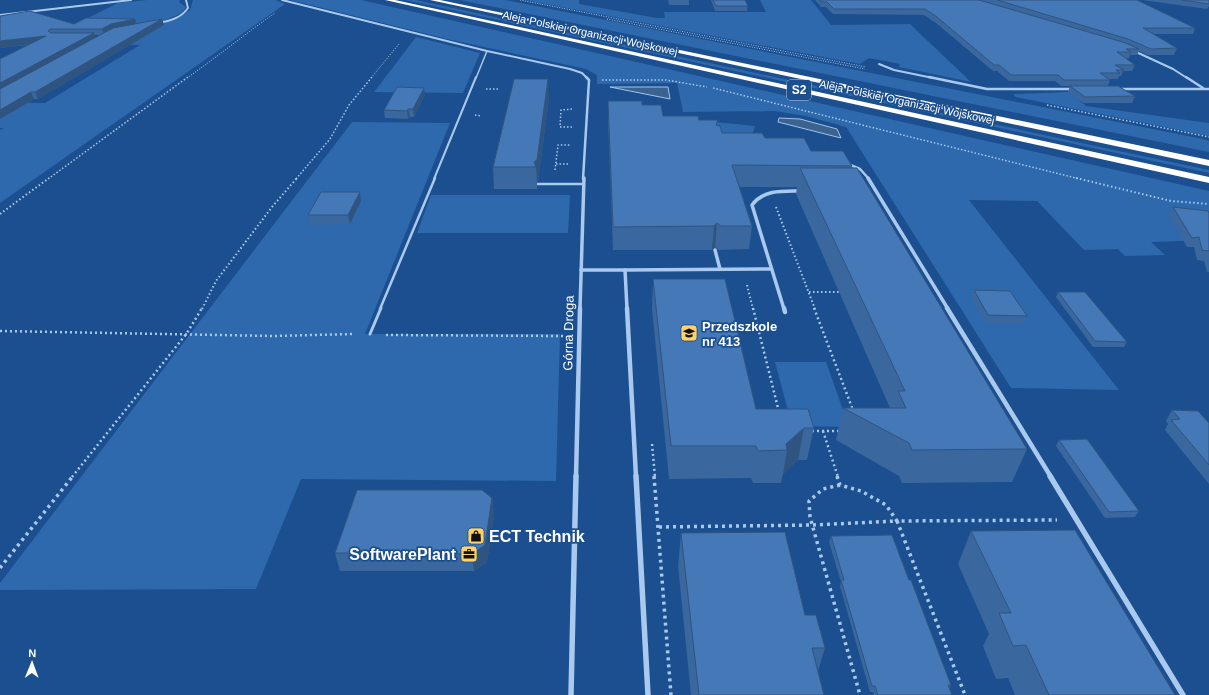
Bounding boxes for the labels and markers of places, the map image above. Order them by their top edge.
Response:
place label: Przedszkole nr 413 [702,319,777,349]
school or university icon: Przedszkole nr 413 [679,323,699,343]
shop icon: ECT Technik [466,526,486,546]
place label: ECT Technik [489,528,585,545]
office icon: SoftwarePlant [459,544,479,564]
place label: SoftwarePlant [349,546,457,563]

